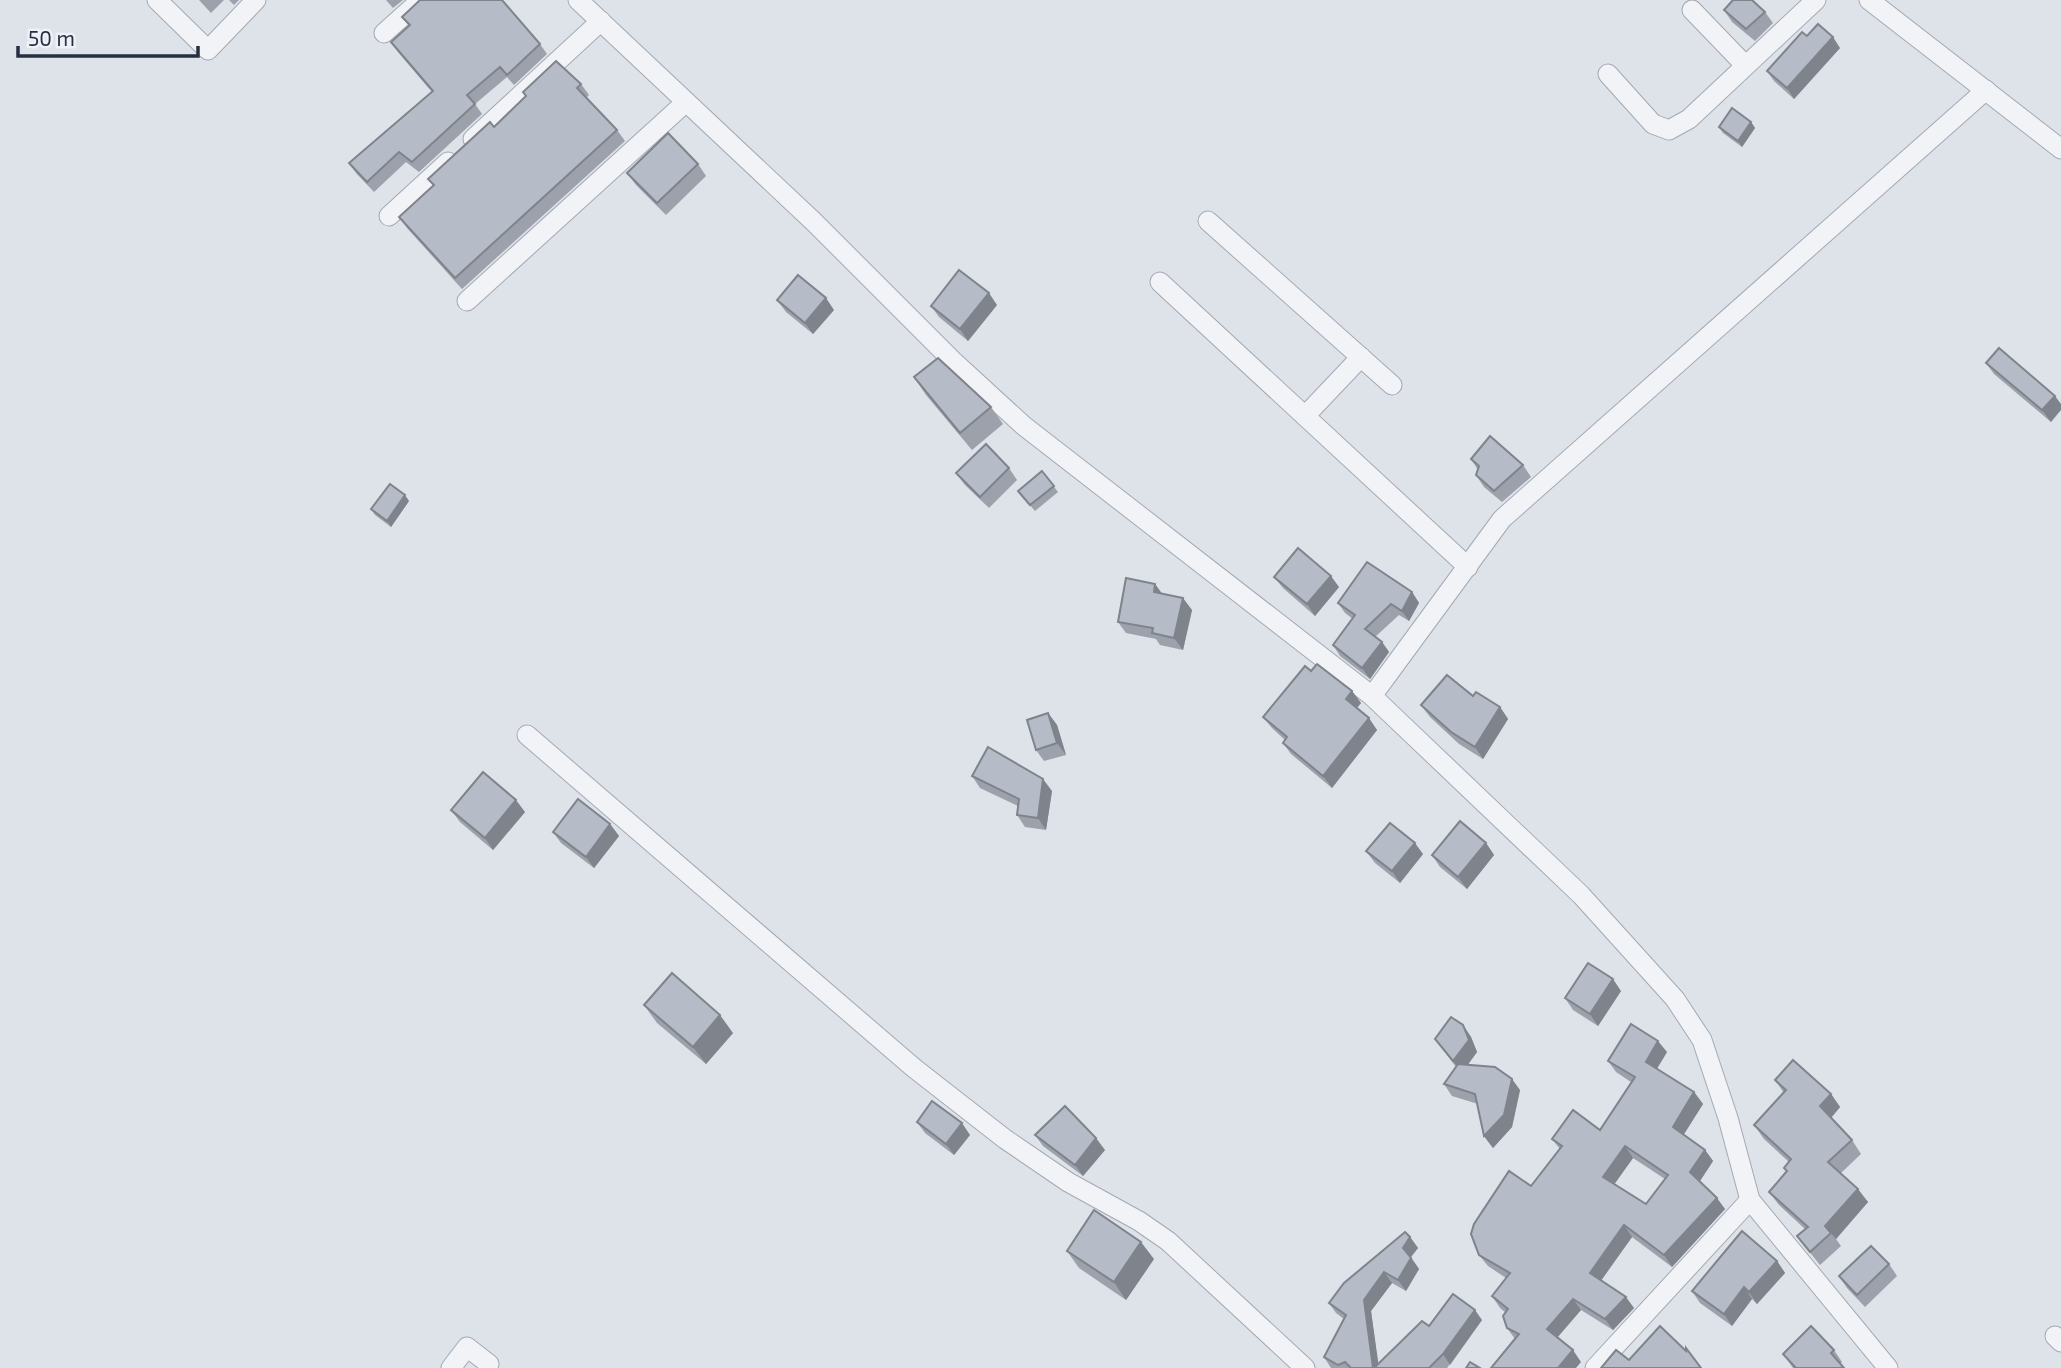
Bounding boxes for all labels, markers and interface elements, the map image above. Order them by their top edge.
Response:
scale bar [18,14,198,58]
text: 50 m [28,25,75,50]

